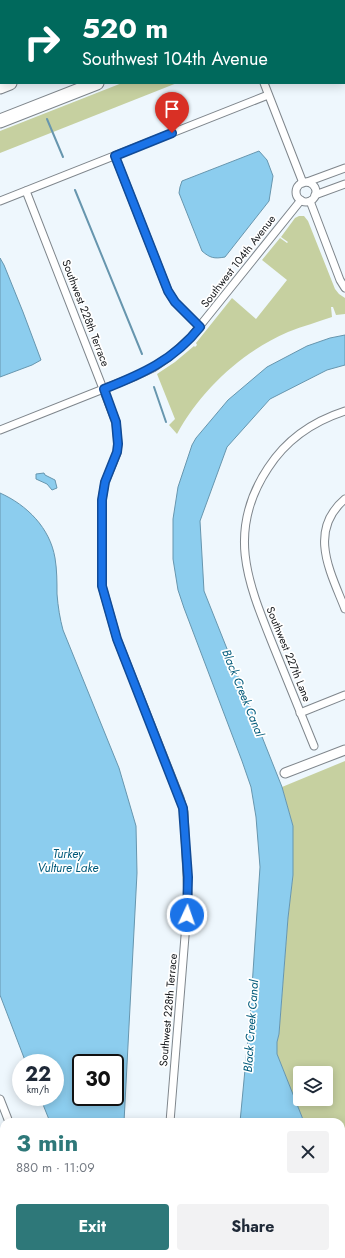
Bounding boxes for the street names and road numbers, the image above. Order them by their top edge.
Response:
street label: Southwest 104th Avenue [197,211,279,311]
street label: Southwest 228th Terrace [58,257,114,369]
street label: Southwest 227th Lane [263,604,315,704]
street label: Southwest 228th Terrace [155,953,181,1067]

